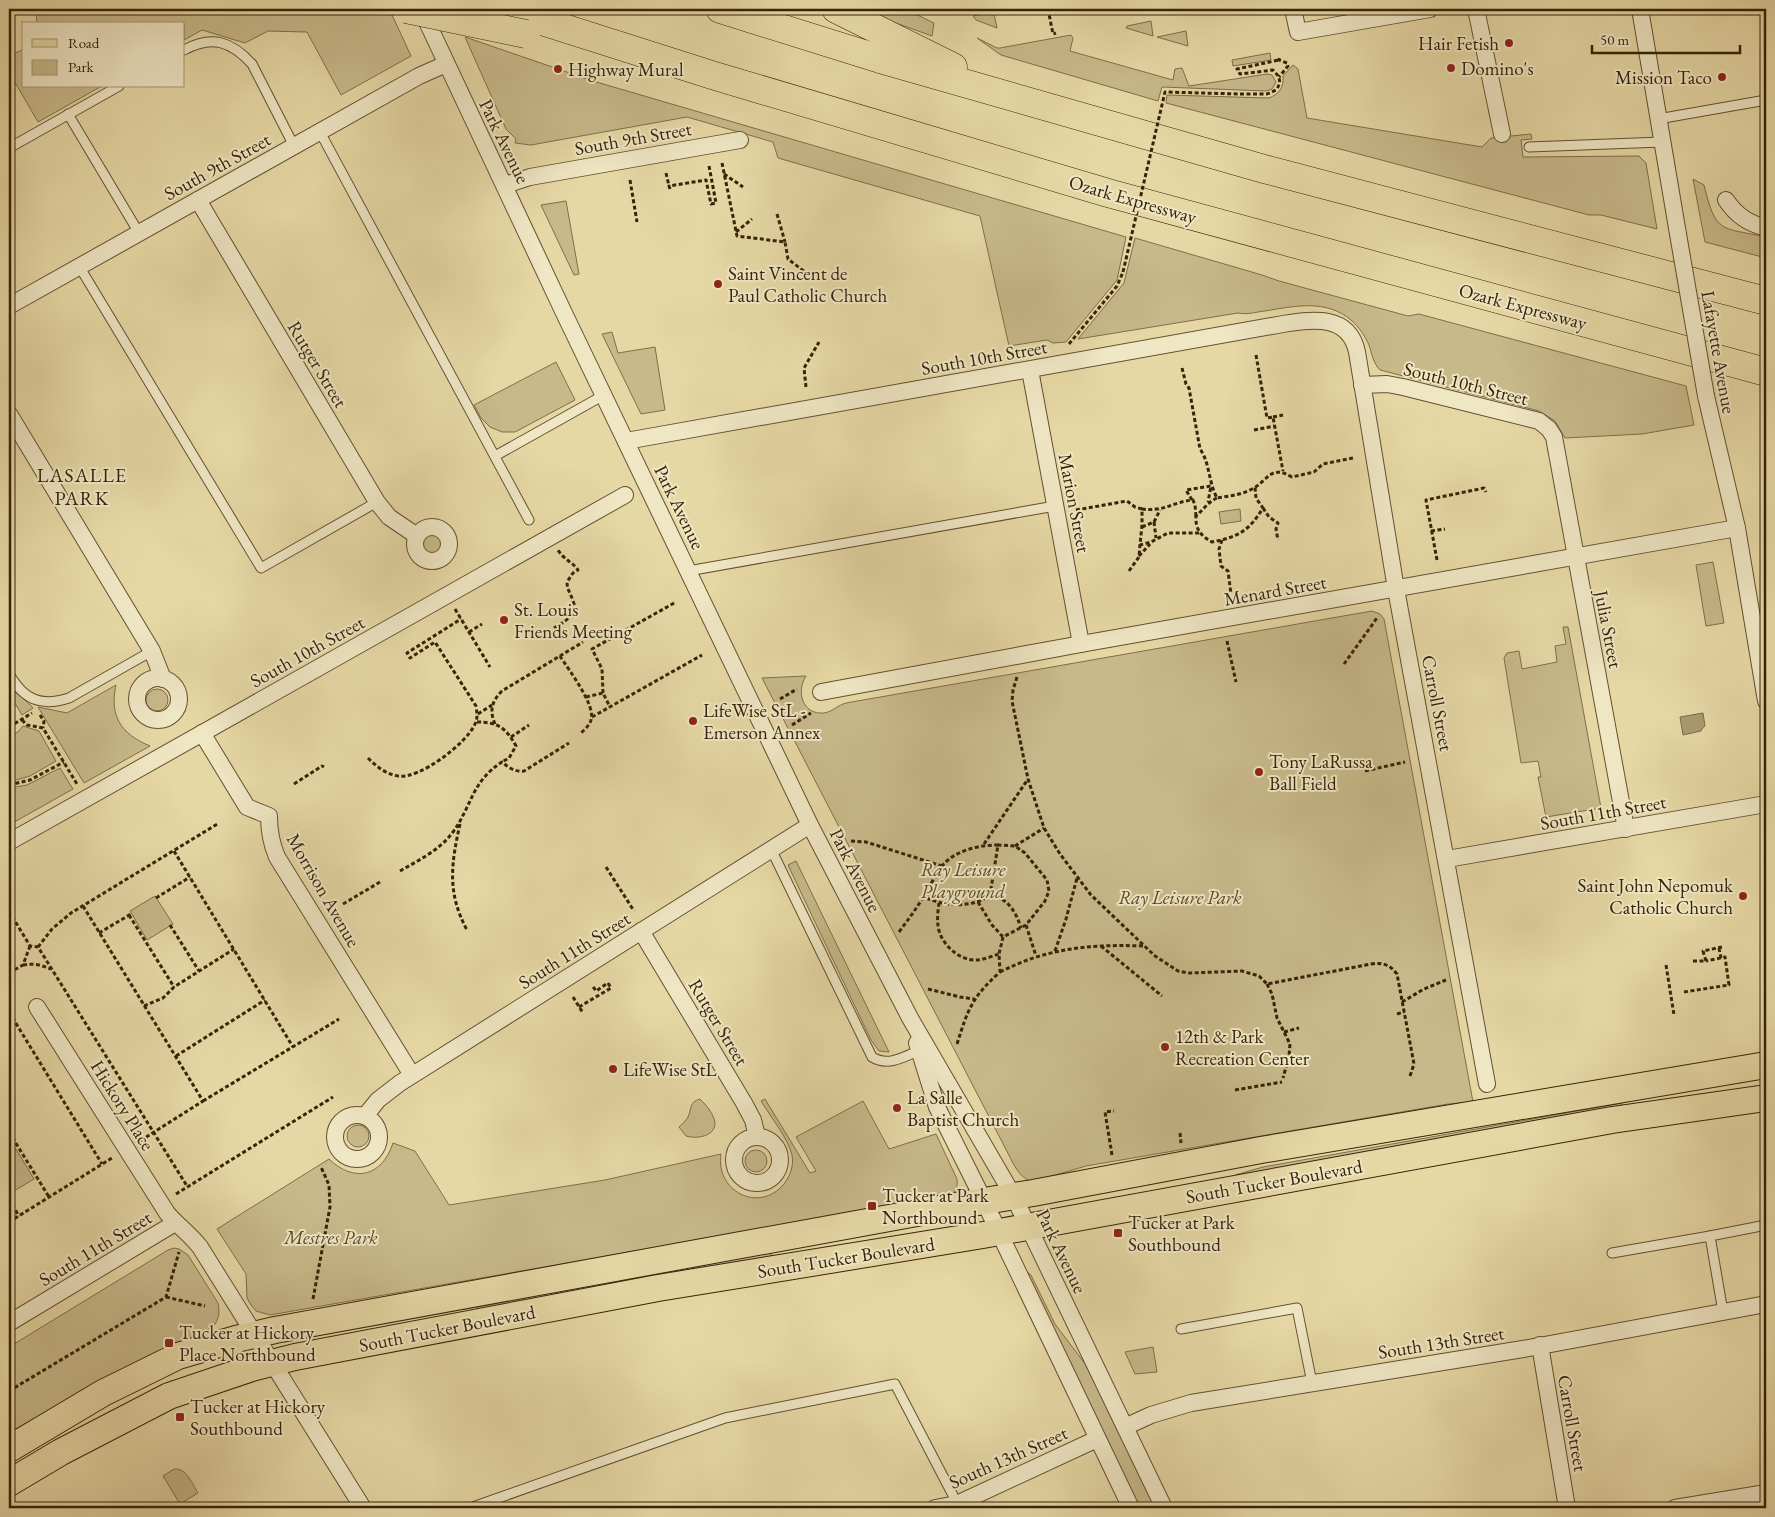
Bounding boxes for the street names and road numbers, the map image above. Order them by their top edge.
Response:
street label: Park Avenue [473,95,536,187]
street label: South 9th Street [573,116,694,161]
street label: South 9th Street [159,127,275,206]
street label: Ozark Expressway [1066,169,1200,230]
street label: Ozark Expressway [1456,277,1590,336]
street label: Lafayette Avenue [1695,289,1742,416]
street label: Rutger Street [282,316,353,412]
street label: South 10th Street [919,334,1049,381]
street label: South 10th Street [1401,356,1531,411]
street label: Marion Street [1053,451,1096,555]
street label: Park Avenue [648,461,711,553]
street label: Menard Street [1222,569,1328,612]
street label: Julia Street [1588,586,1628,670]
street label: South 10th Street [245,610,369,693]
street label: Carroll Street [1416,653,1459,753]
street label: South 11th Street [1538,789,1668,836]
street label: Park Avenue [824,824,887,916]
street label: Morrison Avenue [281,829,366,952]
street label: South 11th Street [514,906,635,995]
street label: Rutger Street [683,974,754,1070]
street label: Hickory Place [85,1055,160,1155]
street label: South Tucker Boulevard [1184,1154,1365,1209]
street label: South 11th Street [34,1205,156,1292]
street label: Park Avenue [1030,1205,1093,1297]
street label: South Tucker Boulevard [756,1231,937,1284]
street label: South Tucker Boulevard [357,1299,538,1358]
street label: South 13th Street [1376,1320,1506,1365]
street label: Carroll Street [1552,1373,1593,1473]
street label: South 13th Street [945,1420,1071,1495]

